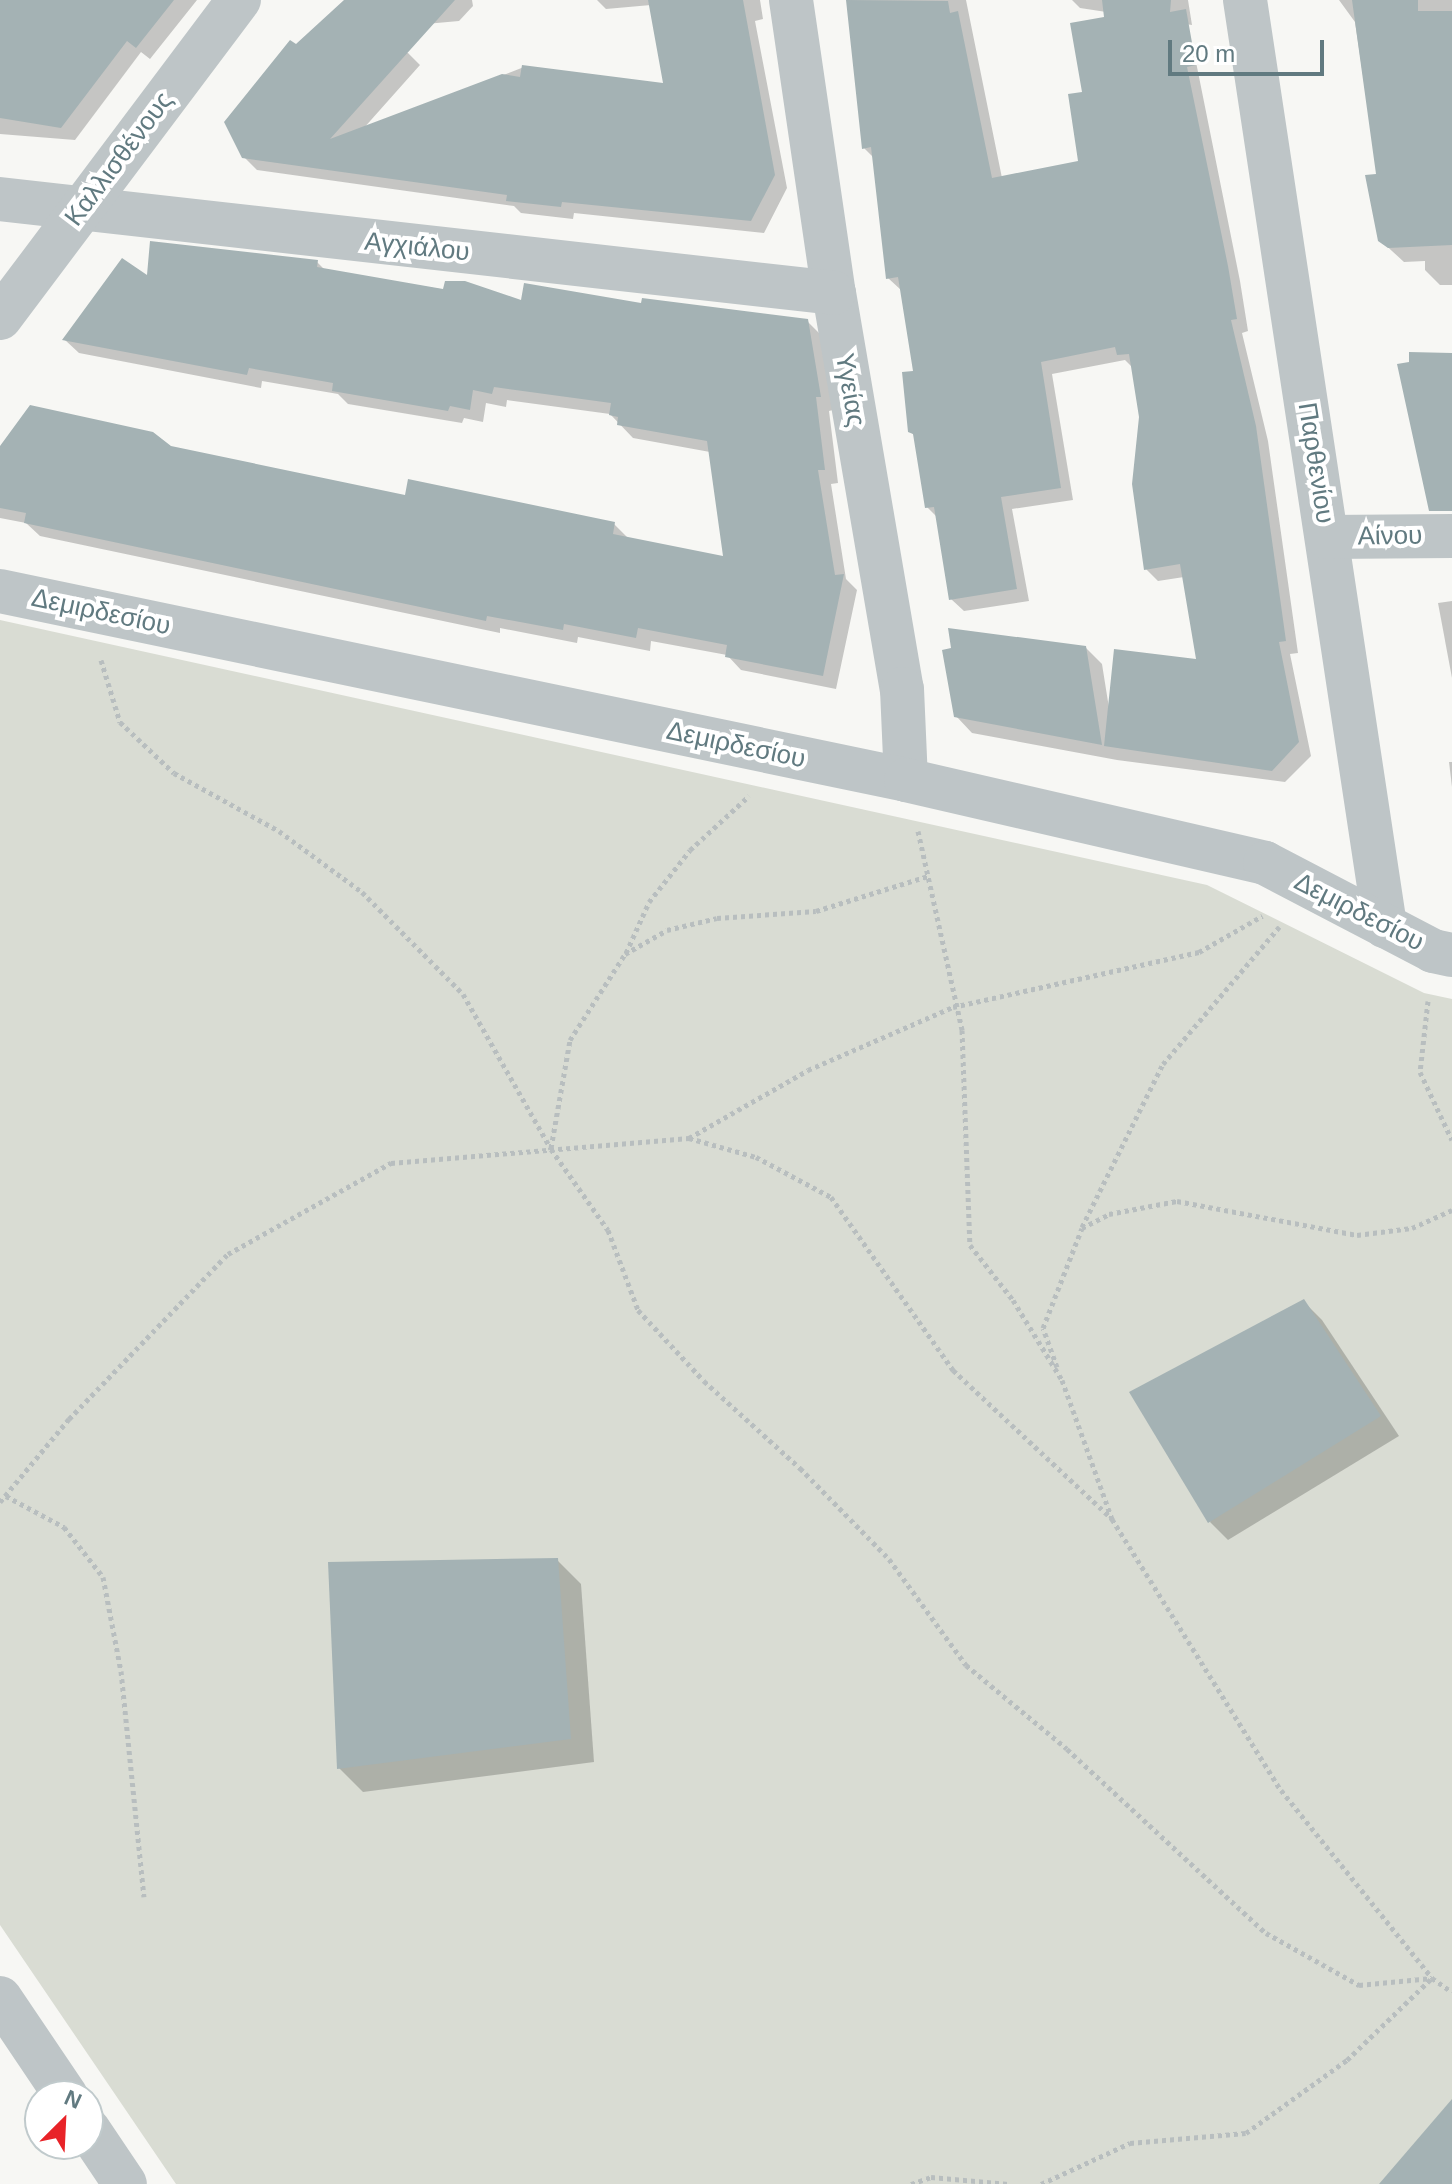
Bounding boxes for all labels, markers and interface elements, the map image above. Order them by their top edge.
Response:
scale bar [1172,24,1328,74]
text: 20 m [1182,40,1235,67]
street label: Καλλισθένους [58,86,180,232]
street label: Αγχιάλου [363,226,471,268]
street label: Υγείας [828,351,872,429]
street label: Παρθενίου [1291,400,1341,526]
street label: Αίνου [1357,520,1423,552]
street label: Δεμιρδεσίου [29,582,173,642]
street label: Δεμιρδεσίου [664,715,808,775]
street label: Δεμιρδεσίου [1289,866,1429,958]
north arrow [24,2080,104,2160]
text: N [61,2085,85,2114]

